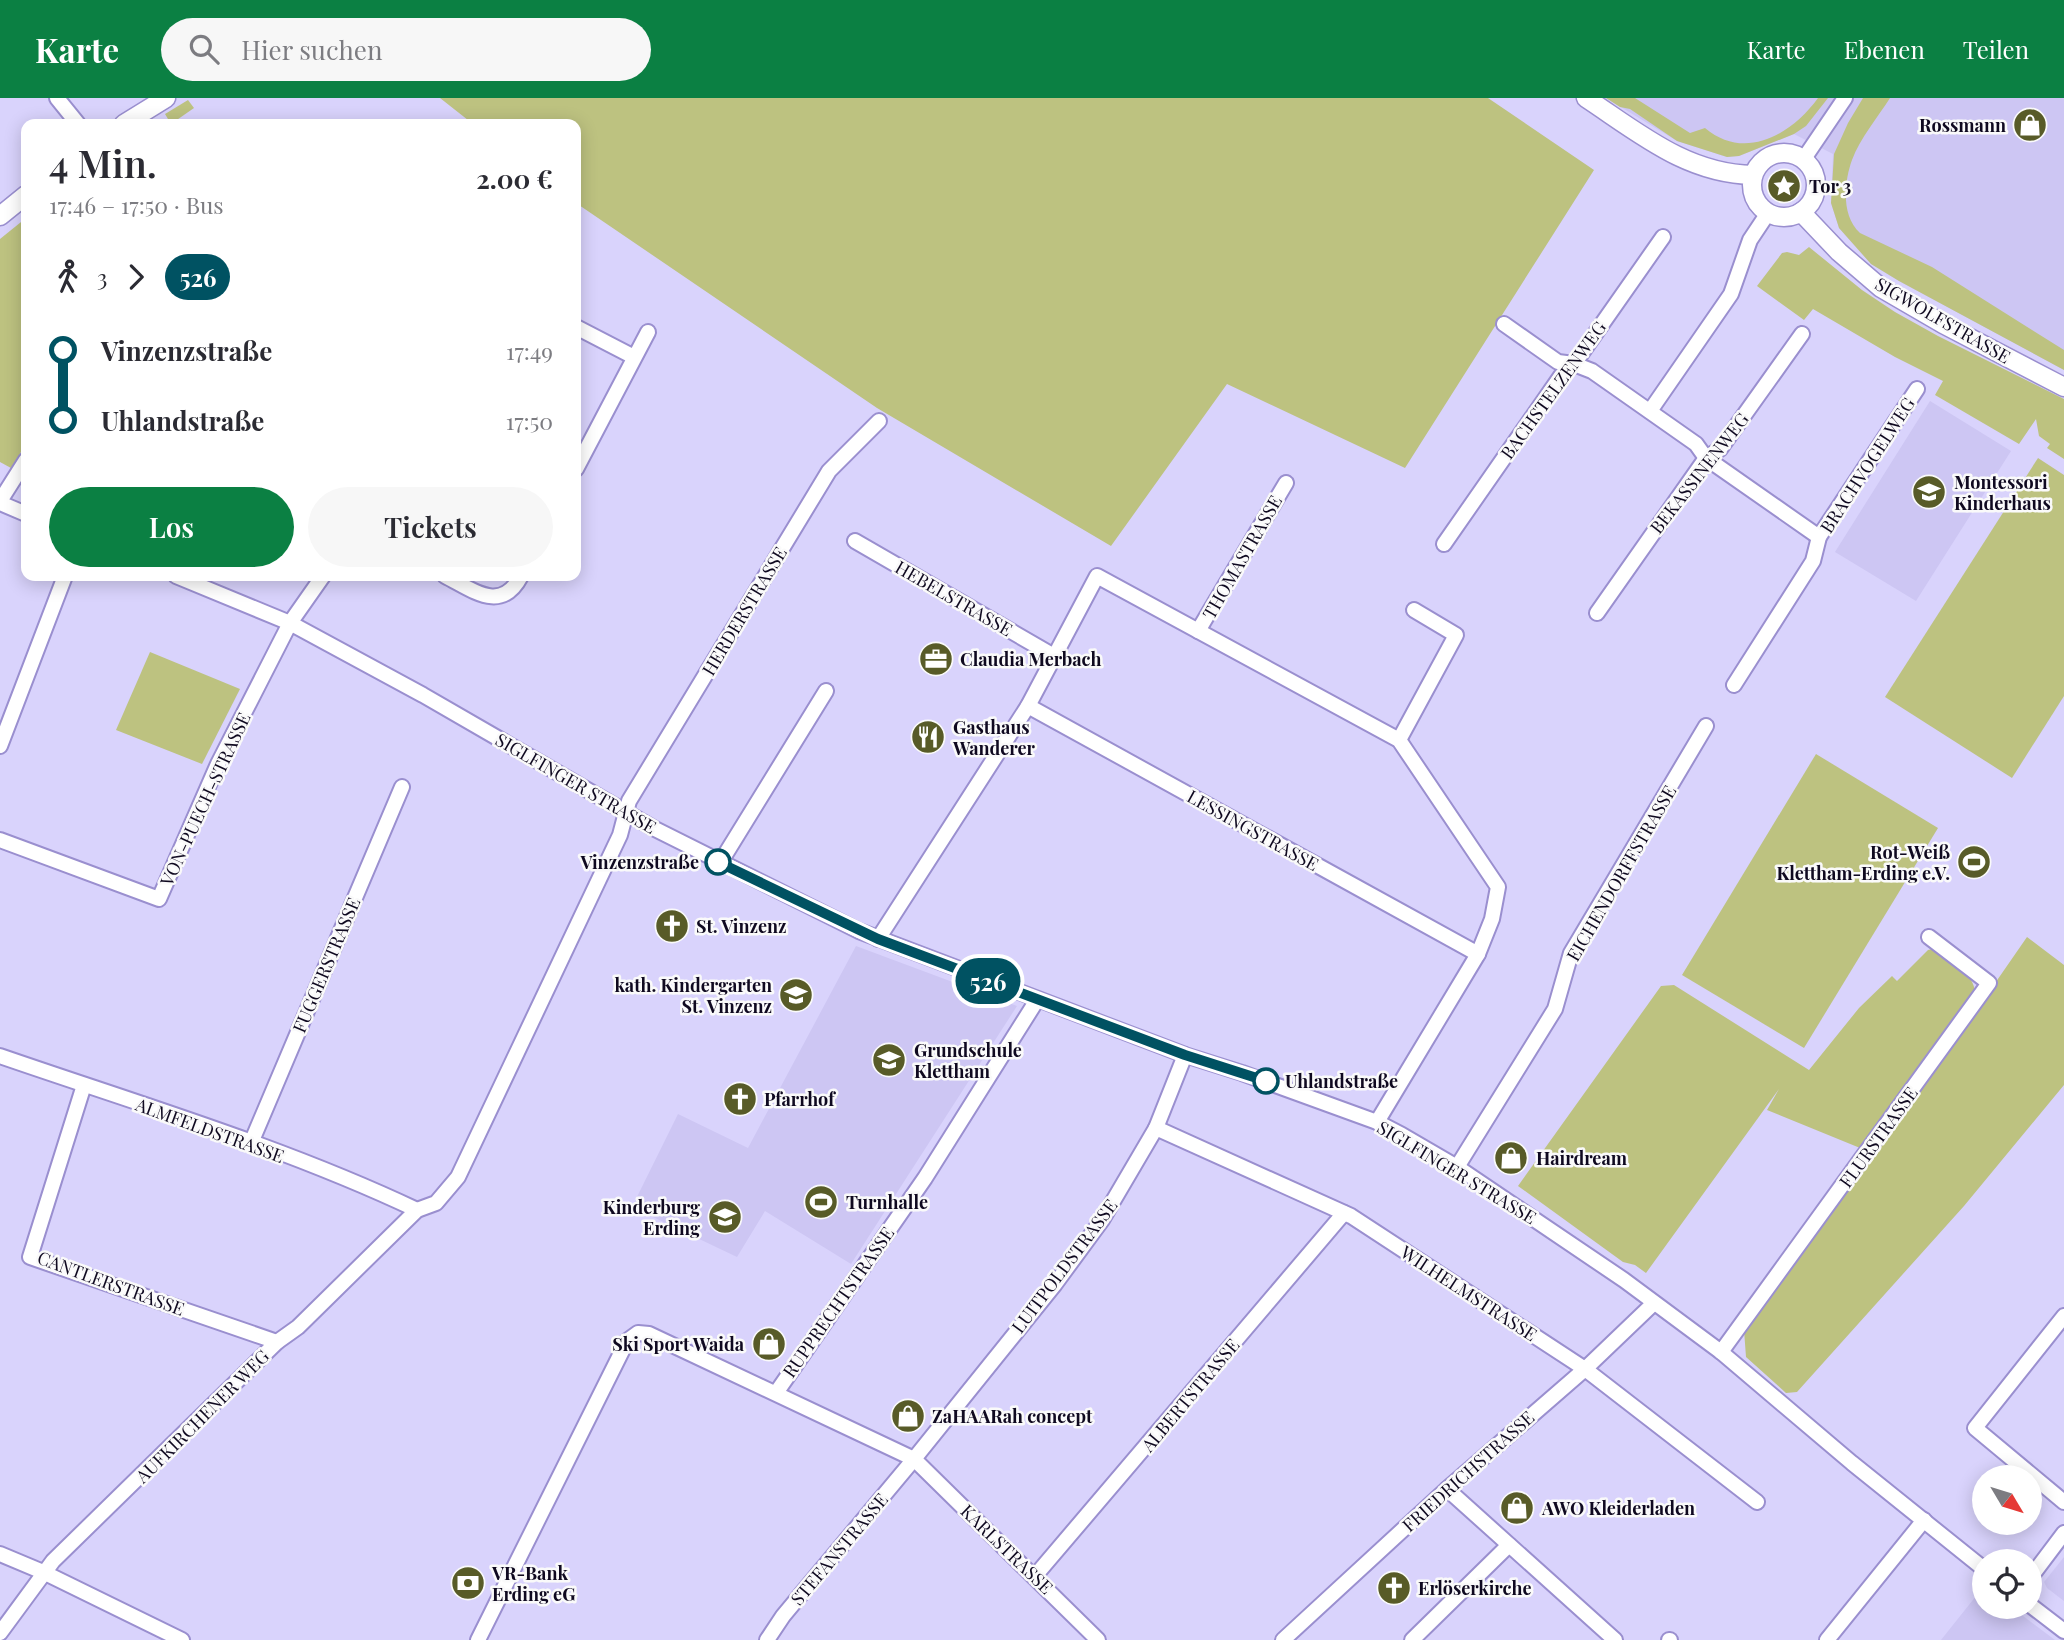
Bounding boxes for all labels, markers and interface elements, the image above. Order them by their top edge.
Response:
search box [161,18,651,81]
text: Karte [35,27,119,71]
icon: search [185,30,223,68]
text: Hier suchen [241,32,383,67]
text: Karte [1747,33,1806,65]
text: Ebenen [1844,33,1925,65]
text: Teilen [1963,33,2029,65]
shop icon: Rossmann [2011,106,2049,144]
place label: Rossmann [1919,113,2006,137]
text: 4 Min. [49,137,157,188]
text: 2.00 € [476,161,553,196]
place icon: Tor 3 [1765,167,1803,205]
place label: Tor 3 [1809,174,1852,198]
text: 17:46 – 17:50 · Bus [49,189,224,220]
icon: walk [49,258,87,296]
icon: forward [117,258,155,296]
text: 3 [97,261,107,292]
text: 526 [179,261,216,293]
street label: SIGWOLFSTRASSE [1871,271,2015,369]
street label: BACHSTELZENWEG [1495,316,1611,464]
text: Vinzenzstraße [101,333,272,368]
text: 17:49 [506,335,553,366]
street label: BRACHVOGELWEG [1814,392,1920,537]
text: Uhlandstraße [101,403,264,438]
text: 17:50 [506,405,553,436]
street label: BEKASSINENWEG [1644,407,1754,538]
place label: Montessori Kinderhaus [1954,470,2051,515]
school or university icon: Montessori Kinderhaus [1910,473,1948,511]
button: Los [49,487,294,567]
button: Tickets [308,487,553,567]
street label: THOMASTRASSE [1197,491,1287,623]
street label: HERDERSTRASSE [696,542,792,680]
street label: HEBELSTRASSE [891,555,1017,641]
office icon: Claudia Merbach [917,640,955,678]
place label: Claudia Merbach [960,647,1102,671]
street label: VON-PUECH-STRASSE [154,708,256,890]
place label: Gasthaus Wanderer [952,715,1035,760]
restaurant icon: Gasthaus Wanderer [909,718,947,756]
street label: SIGLFINGER STRASSE [491,727,661,839]
street label: EICHENDORFFSTRASSE [1561,781,1681,965]
street label: LESSINGSTRASSE [1183,784,1323,876]
place label: Rot-Weiß Klettham-Erding e.V. [1776,840,1950,885]
sports icon: Rot-Weiß Klettham-Erding e.V. [1955,843,1993,881]
marker: Vinzenzstraße [705,849,731,875]
place label: Vinzenzstraße [579,850,699,874]
street label: FUGGERSTRASSE [287,894,365,1036]
church icon: St. Vinzenz [653,907,691,945]
place label: St. Vinzenz [696,914,787,938]
line badge: 526 [948,958,1028,1004]
text: 526 [969,965,1007,997]
place label: kath. Kindergarten St. Vinzenz [614,973,772,1018]
school or university icon: kath. Kindergarten St. Vinzenz [777,976,815,1014]
place label: Grundschule Klettham [914,1038,1022,1083]
school or university icon: Grundschule Klettham [870,1041,908,1079]
marker: Uhlandstraße [1253,1068,1279,1094]
place label: Uhlandstraße [1285,1069,1398,1093]
church icon: Pfarrhof [721,1080,759,1118]
street label: FLURSTRASSE [1833,1082,1923,1192]
place label: Pfarrhof [764,1087,836,1111]
street label: ALMFELDSTRASSE [131,1092,288,1168]
street label: SIGLFINGER STRASSE [1373,1115,1541,1229]
shop icon: Hairdream [1492,1139,1530,1177]
place label: Hairdream [1536,1146,1628,1170]
sports icon: Turnhalle [802,1183,840,1221]
place label: Turnhalle [846,1190,928,1214]
street label: LUITPOLDSTRASSE [1006,1194,1122,1338]
place label: Kinderburg Erding [603,1195,700,1240]
school or university icon: Kinderburg Erding [706,1198,744,1236]
street label: RUPPRECHTSTRASSE [777,1222,899,1382]
street label: WILHELMSTRASSE [1395,1239,1542,1346]
street label: CANTLERSTRASSE [34,1245,188,1321]
shop icon: Ski Sport Waida [750,1325,788,1363]
place label: Ski Sport Waida [612,1332,745,1356]
street label: ALBERTSTRASSE [1135,1333,1244,1457]
street label: AUFKIRCHENER WEG [129,1344,274,1489]
shop icon: ZaHAARah concept [889,1397,927,1435]
place label: ZaHAARah concept [932,1404,1093,1428]
street label: FRIEDRICHSTRASSE [1397,1405,1539,1537]
north arrow [1972,1465,2042,1535]
map controls [1972,1465,2042,1619]
street label: STEFANSTRASSE [785,1488,893,1610]
shop icon: AWO Kleiderladen [1498,1489,1536,1527]
place label: AWO Kleiderladen [1541,1496,1695,1520]
street label: KARLSTRASSE [956,1499,1058,1599]
button: locate [1972,1549,2042,1619]
place label: VR-Bank Erding eG [491,1561,575,1606]
bank icon: VR-Bank Erding eG [449,1564,487,1602]
church icon: Erlöserkirche [1375,1569,1413,1607]
place label: Erlöserkirche [1418,1576,1531,1600]

